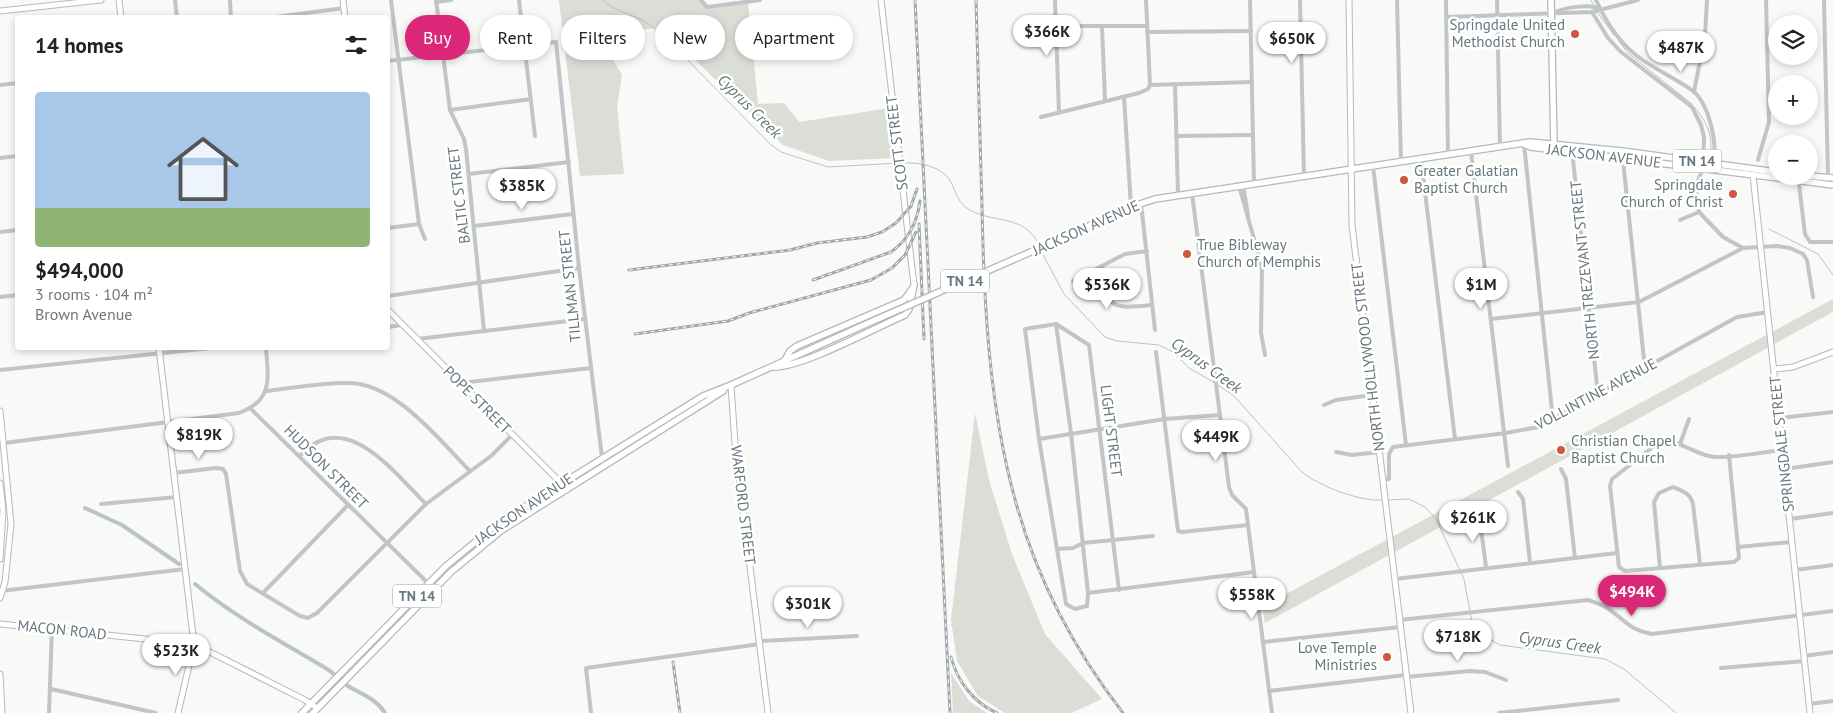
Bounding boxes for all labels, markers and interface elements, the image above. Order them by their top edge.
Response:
chip: Buy [405,15,470,60]
chip: Rent [480,15,551,60]
chip: Filters [561,15,645,60]
chip: New [655,15,725,60]
chip: Apartment [735,15,853,60]
pin: $366K [1012,15,1082,57]
place label: Springdale United Methodist Church [1449,15,1565,51]
map controls [1768,15,1818,185]
button: layers [1768,15,1818,65]
text: $366K [1024,21,1070,41]
pin: $650K [1257,22,1327,64]
text: $650K [1269,28,1315,48]
marker: Springdale United Methodist Church [1569,28,1581,40]
pin: $487K [1646,30,1716,73]
icon: filters [342,31,370,59]
text: 14 homes [35,32,123,59]
text: $487K [1658,37,1704,57]
water label: Cyprus Creek [714,70,787,143]
button: + [1768,75,1818,125]
street label: SCOTT STREET [881,94,912,192]
icon: home [158,124,248,214]
button: − [1768,135,1818,185]
street label: JACKSON AVENUE [1545,139,1662,172]
street label: BALTIC STREET [443,145,474,245]
road number: TN 14 [1673,150,1721,172]
place label: Greater Galatian Baptist Church [1414,161,1518,197]
pin: $385K [487,168,557,211]
marker: Greater Galatian Baptist Church [1398,174,1410,186]
text: $385K [499,175,545,195]
place label: Springdale Church of Christ [1620,175,1723,211]
street label: NORTH TREZEVANT STREET [1566,179,1603,360]
marker: Springdale Church of Christ [1727,188,1739,200]
street label: JACKSON AVENUE [1029,195,1142,260]
street label: TILLMAN STREET [554,228,585,343]
place label: True Bibleway Church of Memphis [1197,235,1321,271]
marker: True Bibleway Church of Memphis [1181,248,1193,260]
text: $494,000 [35,257,124,284]
street label: NORTH HOLLYWOOD STREET [1346,261,1388,452]
pin: $536K [1072,268,1142,310]
pin: $1M [1457,268,1505,310]
road number: TN 14 [941,270,989,292]
text: $536K [1084,274,1130,294]
text: $1M [1466,274,1496,294]
text: 3 rooms · 104 m² [35,284,153,304]
text: Brown Avenue [35,304,132,324]
water label: Cyprus Creek [1168,333,1247,398]
street label: VOLLINTINE AVENUE [1531,353,1660,434]
street label: POPE STREET [439,362,516,438]
street label: SPRINGDALE STREET [1765,374,1798,513]
street label: LIGHT STREET [1096,384,1127,479]
pin: $819K [164,418,234,460]
street label: HUDSON STREET [280,420,373,513]
pin: $449K [1181,420,1251,462]
text: $819K [176,424,222,444]
text: $449K [1193,426,1239,446]
place label: Christian Chapel Baptist Church [1571,431,1677,467]
street label: WARFORD STREET [727,444,760,566]
marker: Christian Chapel Baptist Church [1555,444,1567,456]
street label: JACKSON AVENUE [470,469,577,549]
pin: $261K [1438,500,1508,543]
text: $261K [1450,507,1496,527]
pin: $494K [1597,574,1667,617]
pin: $558K [1217,578,1287,620]
text: $494K [1609,581,1655,601]
road number: TN 14 [393,584,441,608]
text: $558K [1229,584,1275,604]
pin: $301K [773,586,843,629]
text: $301K [785,593,831,613]
street label: MACON ROAD [17,615,108,644]
pin: $718K [1423,620,1493,662]
text: $718K [1435,626,1481,646]
water label: Cyprus Creek [1518,626,1603,658]
pin: $523K [141,634,211,676]
place label: Love Temple Ministries [1298,638,1377,674]
text: $523K [153,640,199,660]
marker: Love Temple Ministries [1381,651,1393,663]

